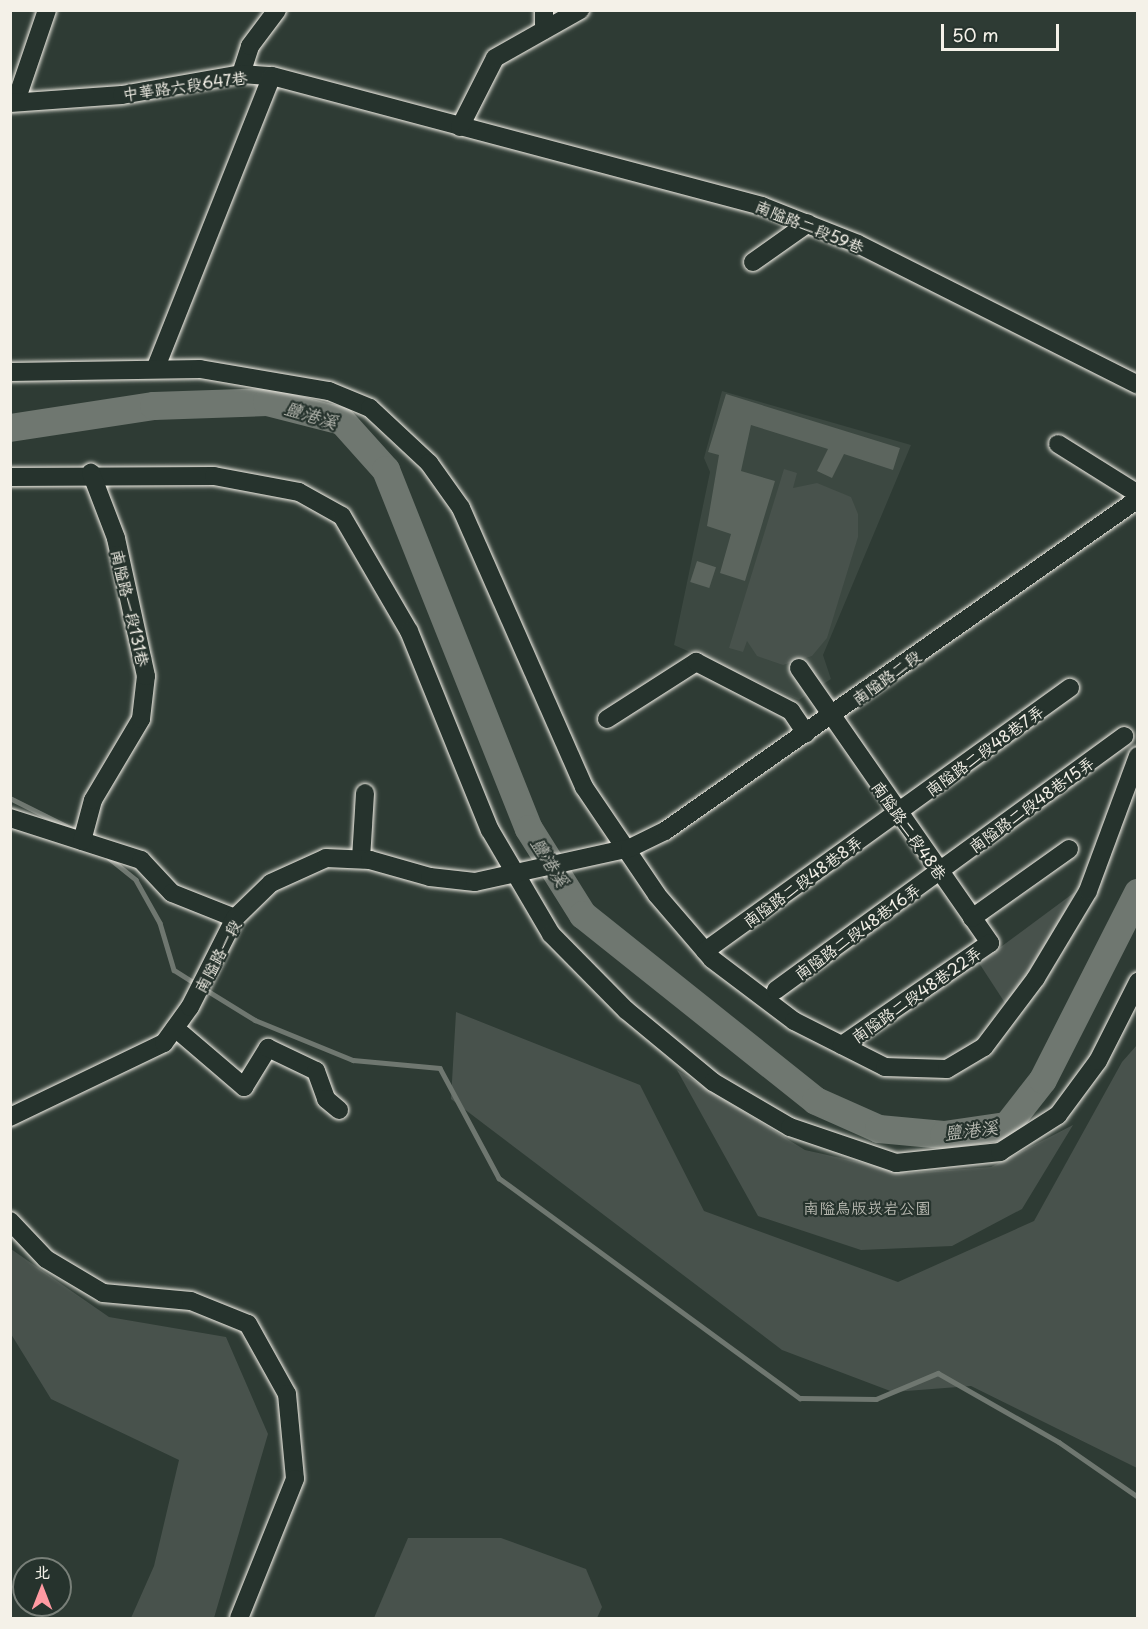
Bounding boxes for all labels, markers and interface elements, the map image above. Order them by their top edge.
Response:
scale bar [944,12,1062,50]
text: 50 m [952,21,999,48]
street label: 中華路六段647巷 [121,67,249,103]
street label: 南隘路二段59巷 [753,195,867,257]
water label: 鹽港溪 [282,397,340,433]
street label: 南隘路一段131巷 [108,547,154,669]
street label: 南隘路二段 [848,646,924,708]
street label: 南隘路二段48巷7弄 [921,701,1047,799]
street label: 南隘路二段48巷15弄 [965,752,1097,856]
street label: 南隘路二段48巷 [869,777,951,883]
street label: 南隘路二段48巷8弄 [739,831,865,931]
water label: 鹽港溪 [527,833,573,891]
street label: 南隘路二段48巷16弄 [790,879,924,983]
street label: 南隘路一段 [190,916,244,996]
street label: 南隘路二段48巷22弄 [847,942,985,1046]
water label: 鹽港溪 [943,1116,999,1144]
park label: 南隘烏版崁岩公園 [803,1197,931,1217]
north arrow [12,1557,72,1617]
text: 北 [34,1559,50,1583]

